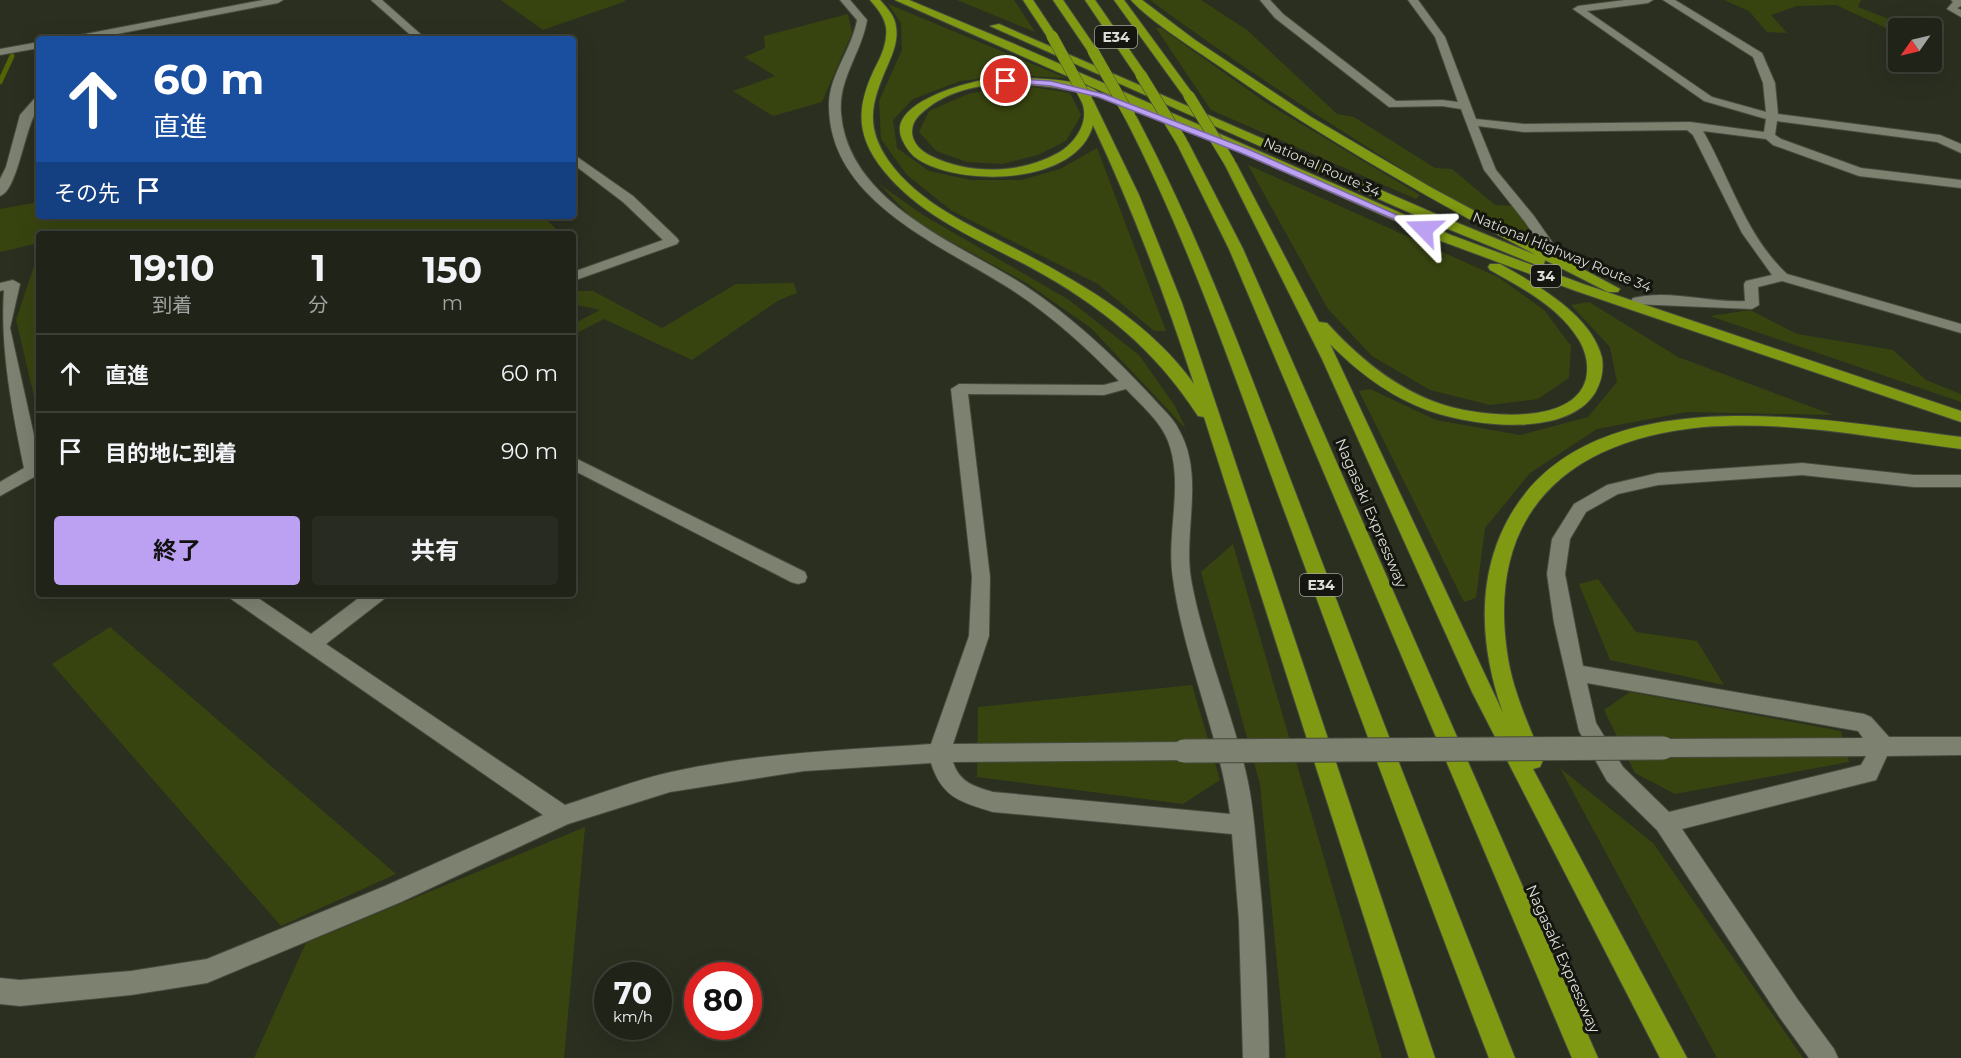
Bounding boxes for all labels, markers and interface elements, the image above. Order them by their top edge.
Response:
north arrow [1888,18,1942,72]
map controls [1888,18,1942,72]
road number: E34 [1095,26,1137,48]
text: 60 m [153,53,264,105]
pin [980,55,1031,106]
icon: ahead [54,60,132,138]
icon: arrive [989,64,1022,97]
text: 直進 [153,110,207,143]
street label: National Route 34 [1261,133,1384,201]
icon: arrive [132,174,165,207]
text: その先 [54,180,120,207]
position arrow [1392,197,1456,261]
street label: National Highway Route 34 [1470,208,1654,296]
text: 19:10 [130,246,215,290]
text: 1 [311,246,326,290]
text: 150 [422,248,482,292]
road number: 34 [1531,265,1561,287]
text: m [442,291,463,315]
text: 到着 [152,293,192,317]
text: 分 [309,293,329,317]
icon: ahead [54,357,87,390]
text: 60 m [501,360,558,387]
text: 直進 [105,362,149,389]
icon: arrive [54,435,87,468]
street label: Nagasaki Expressway [1331,435,1412,591]
text: 90 m [501,438,558,465]
text: 目的地に到着 [105,440,237,467]
button: 終了 [54,516,300,585]
button: 共有 [312,516,558,585]
road number: E34 [1300,574,1342,596]
street label: Nagasaki Expressway [1522,882,1605,1037]
speed limit sign: 80 [684,962,762,1040]
text: 70 [614,975,652,1012]
text: km/h [613,1007,653,1026]

